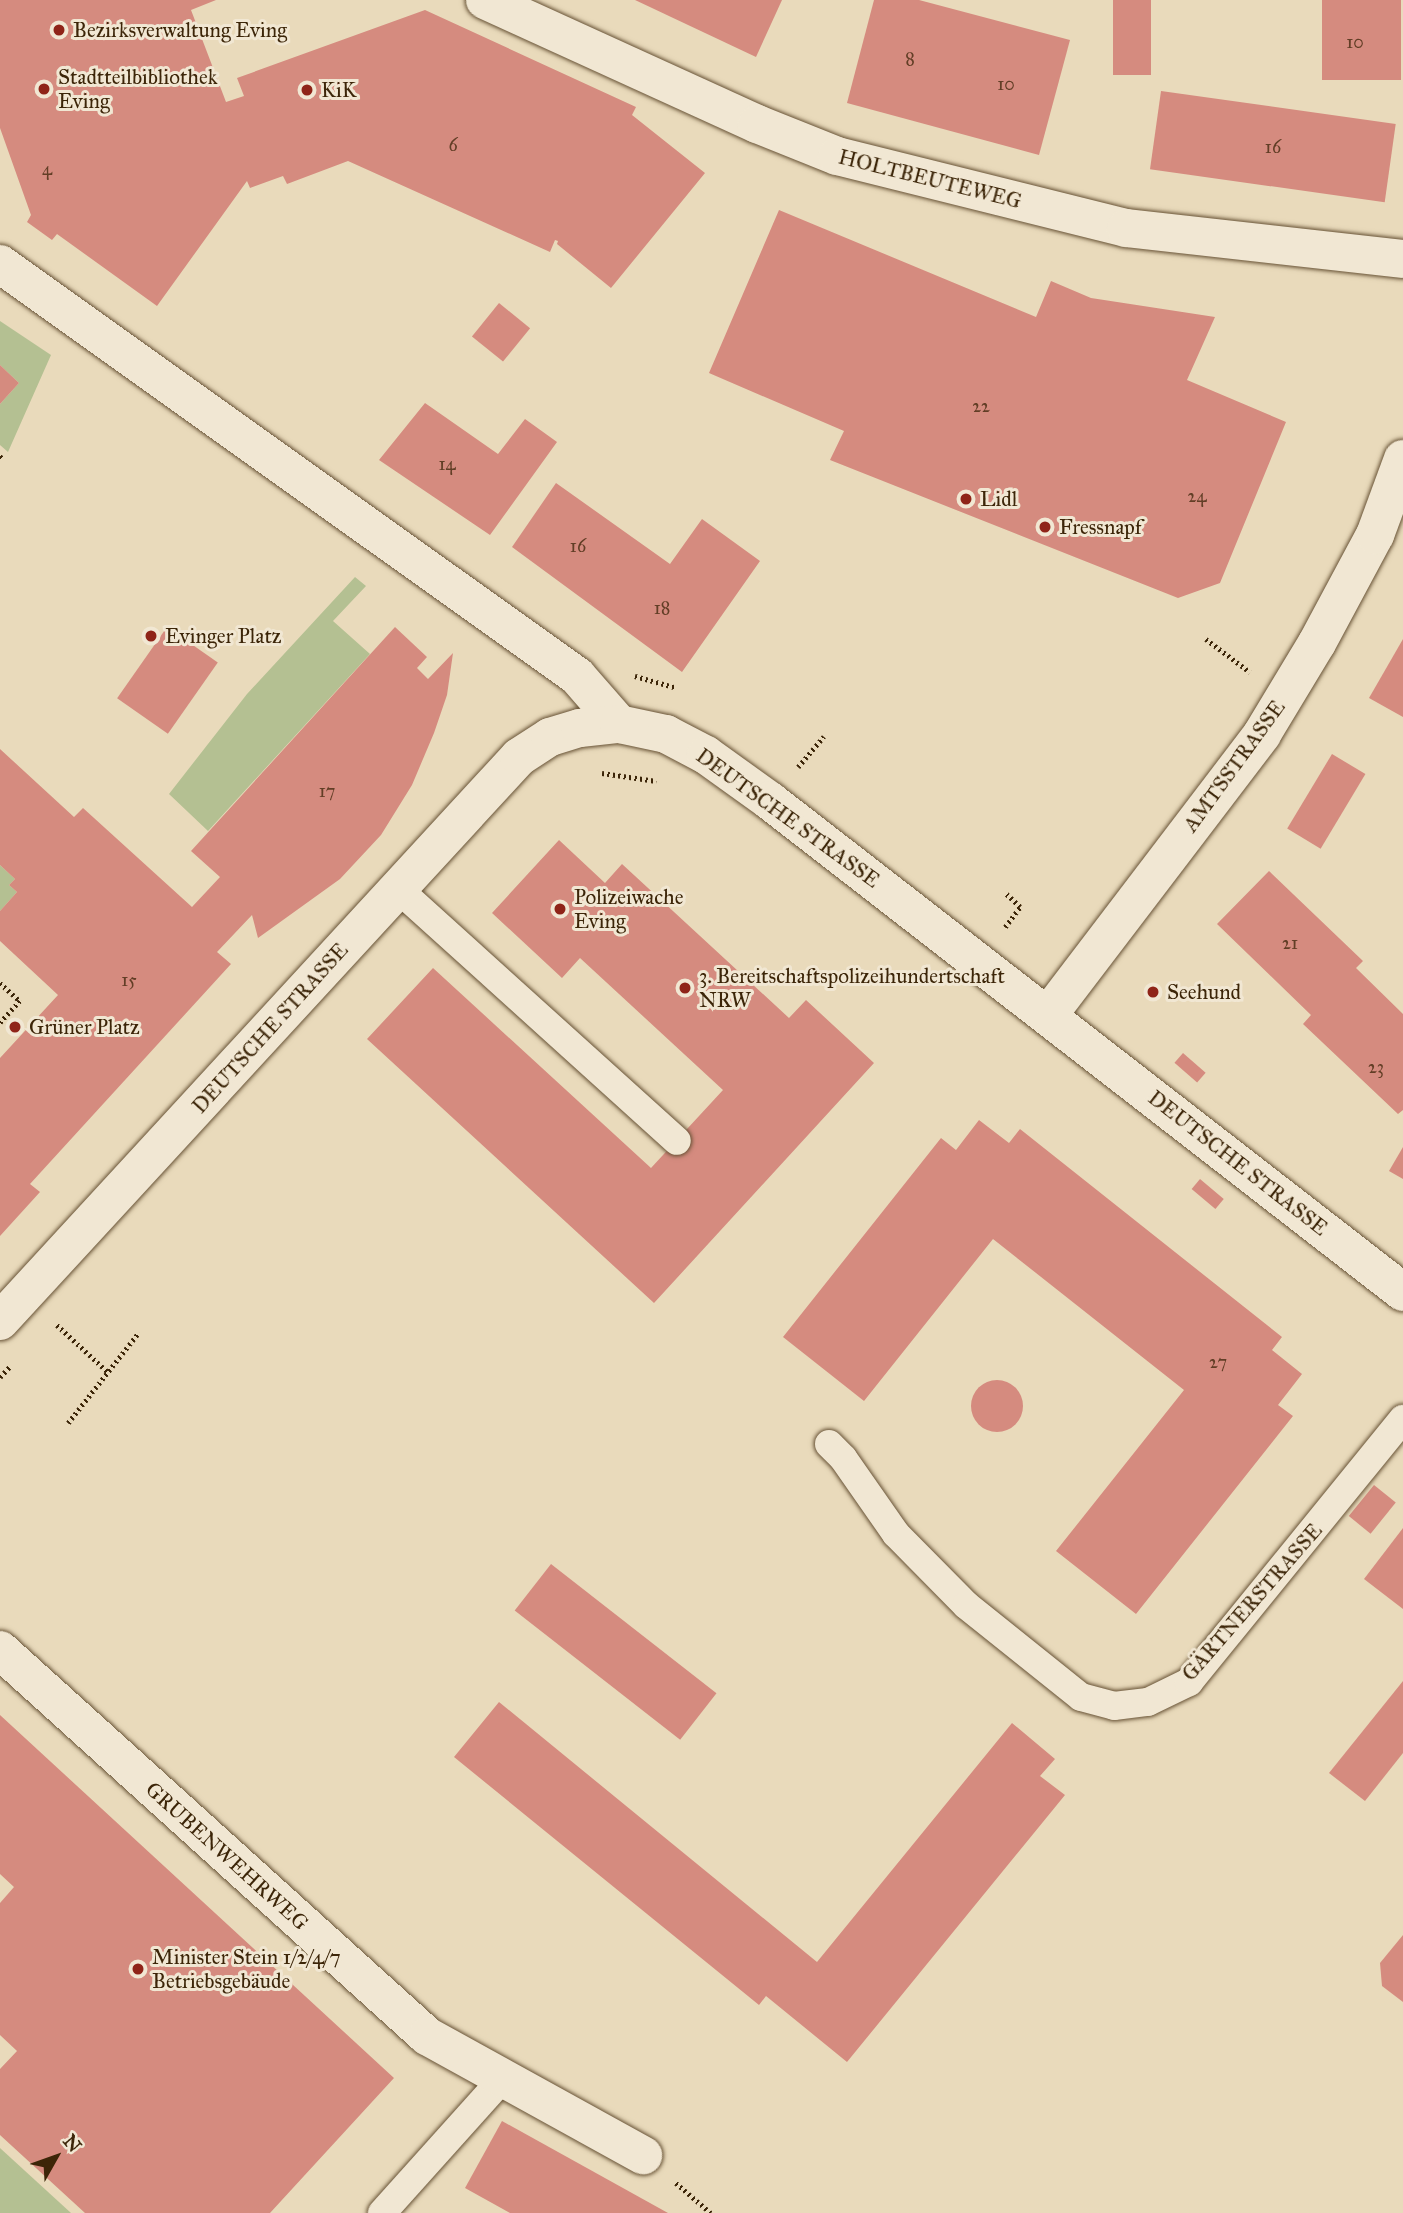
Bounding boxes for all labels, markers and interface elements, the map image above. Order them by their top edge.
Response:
place label: Bezirksverwaltung Eving [73,17,287,43]
marker: Bezirksverwaltung Eving [51,22,67,38]
house number: 10 [1346,31,1364,53]
house number: 8 [905,48,915,70]
place label: Stadtteilbibliothek Eving [58,64,217,114]
house number: 10 [997,73,1015,95]
place label: KiK [321,77,357,103]
marker: Stadtteilbibliothek Eving [36,81,52,97]
marker: KiK [299,82,315,98]
house number: 6 [448,134,458,156]
house number: 16 [1265,136,1281,158]
street label: HOLTBEUTEWEG [836,144,1024,214]
house number: 4 [42,158,52,180]
house number: 22 [972,395,990,417]
house number: 14 [438,453,456,475]
house number: 24 [1188,485,1206,507]
place label: Lidl [980,486,1017,512]
marker: Lidl [958,491,974,507]
place label: Fressnapf [1059,514,1142,540]
marker: Fressnapf [1037,519,1053,535]
house number: 16 [570,535,586,557]
house number: 18 [654,597,670,619]
place label: Evinger Platz [165,623,282,649]
marker: Evinger Platz [143,628,159,644]
street label: AMTSSTRASSE [1178,695,1290,837]
street label: DEUTSCHE STRASSE [691,743,885,893]
house number: 17 [319,780,335,802]
place label: Polizeiwache Eving [574,884,683,934]
marker: Polizeiwache Eving [552,901,568,917]
house number: 21 [1282,932,1298,954]
street label: DEUTSCHE STRASSE [187,938,353,1118]
place label: 3. Bereitschaftspolizeihundertschaft NRW [699,963,1005,1013]
house number: 15 [121,969,137,991]
place label: Seehund [1167,979,1241,1005]
marker: 3. Bereitschaftspolizeihundertschaft NRW [677,980,693,996]
marker: Seehund [1145,984,1161,1000]
place label: Grüner Platz [29,1014,140,1040]
marker: Grüner Platz [7,1019,23,1035]
house number: 23 [1368,1056,1384,1078]
street label: DEUTSCHE STRASSE [1143,1085,1333,1241]
house number: 27 [1209,1351,1227,1373]
street label: GÄRTNERSTRASSE [1177,1518,1327,1686]
street label: GRUBENWEHRWEG [141,1776,313,1936]
place label: Minister Stein 1/2/4/7 Betriebsgebäude [152,1944,341,1994]
marker: Minister Stein 1/2/4/7 Betriebsgebäude [130,1961,146,1977]
north arrow [21,2122,91,2192]
text: N [58,2130,86,2157]

